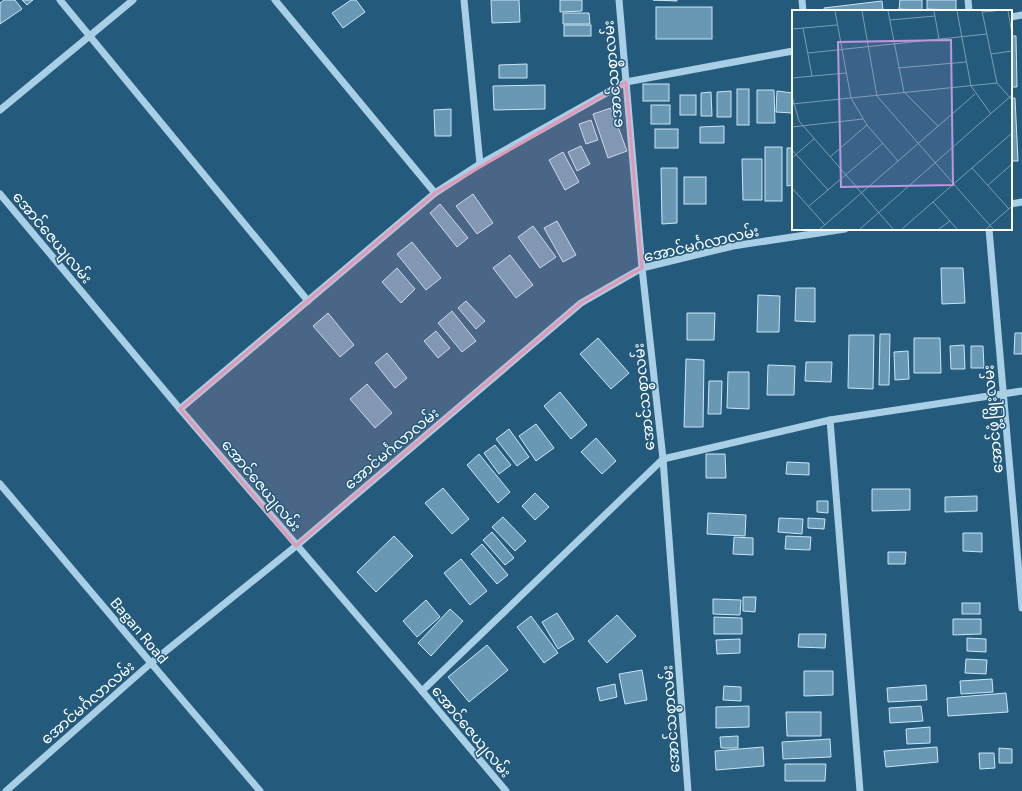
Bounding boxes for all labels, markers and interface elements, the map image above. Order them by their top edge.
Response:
inset map [792,10,1012,230]
street label: အောင်သစ္စာလမ်း [598,19,630,129]
street label: အောင်ဇေယျလမ်း [6,187,97,289]
street label: အောင်မင်္ဂလာလမ်း [642,221,760,265]
street label: အောင်သစ္စာလမ်း [628,342,662,452]
street label: အောင်ဖွံ့ဖြိုးလမ်း [978,364,1010,474]
street label: အောင်မင်္ဂလာလမ်း [340,403,442,493]
street label: အောင်ဇေယျလမ်း [215,435,306,537]
street label: Bagan Road [107,593,173,667]
street label: အောင်မင်္ဂလာလမ်း [37,657,137,747]
street label: အောင်သစ္စာလမ်း [657,664,687,773]
street label: အောင်ဇေယျလမ်း [425,681,516,783]

